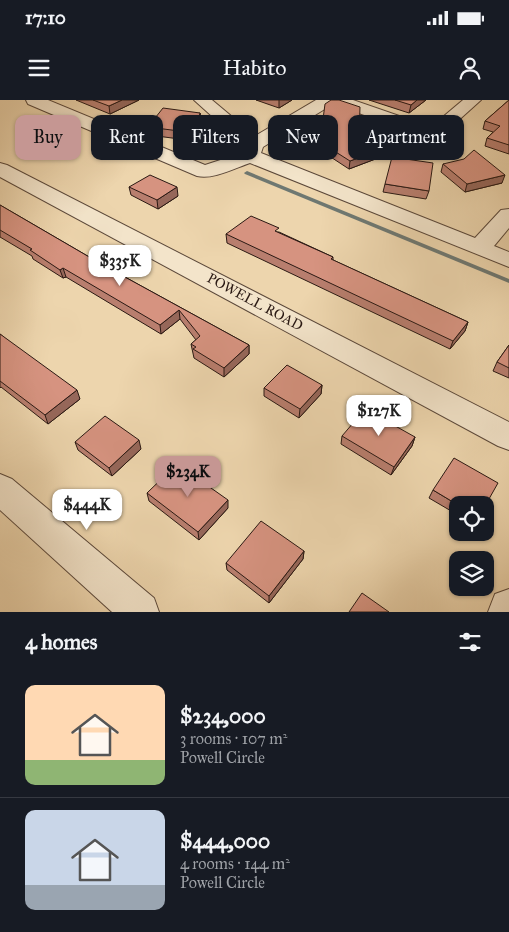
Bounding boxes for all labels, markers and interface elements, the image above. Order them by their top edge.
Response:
text: 17:10 [25,6,66,29]
icon: menu [25,54,53,82]
text: Habito [223,54,286,81]
icon: person [456,54,484,82]
chip: Buy [15,115,81,160]
chip: Rent [91,115,163,160]
chip: Filters [173,115,258,160]
chip: New [268,115,338,160]
chip: Apartment [348,115,464,160]
pin: $335K [85,244,155,287]
text: $335K [99,251,141,270]
street label: POWELL ROAD [204,270,306,334]
pin: $127K [344,394,414,437]
text: $127K [357,401,401,420]
pin: $234K [153,456,223,498]
text: $234K [166,462,210,481]
pin: $444K [52,488,122,531]
text: $444K [63,495,111,514]
map controls [449,496,494,596]
button: locate [449,496,494,541]
button: layers [449,551,494,596]
icon: filters [456,628,484,656]
text: 4 homes [25,629,97,655]
text: $234,000 [180,703,266,729]
icon: home [65,705,125,765]
text: 3 rooms · 107 m² [180,729,287,748]
text: Powell Circle [180,748,265,767]
text: $444,000 [180,828,270,854]
icon: home [65,830,125,890]
text: 4 rooms · 144 m² [180,854,290,873]
text: Powell Circle [180,873,265,892]

